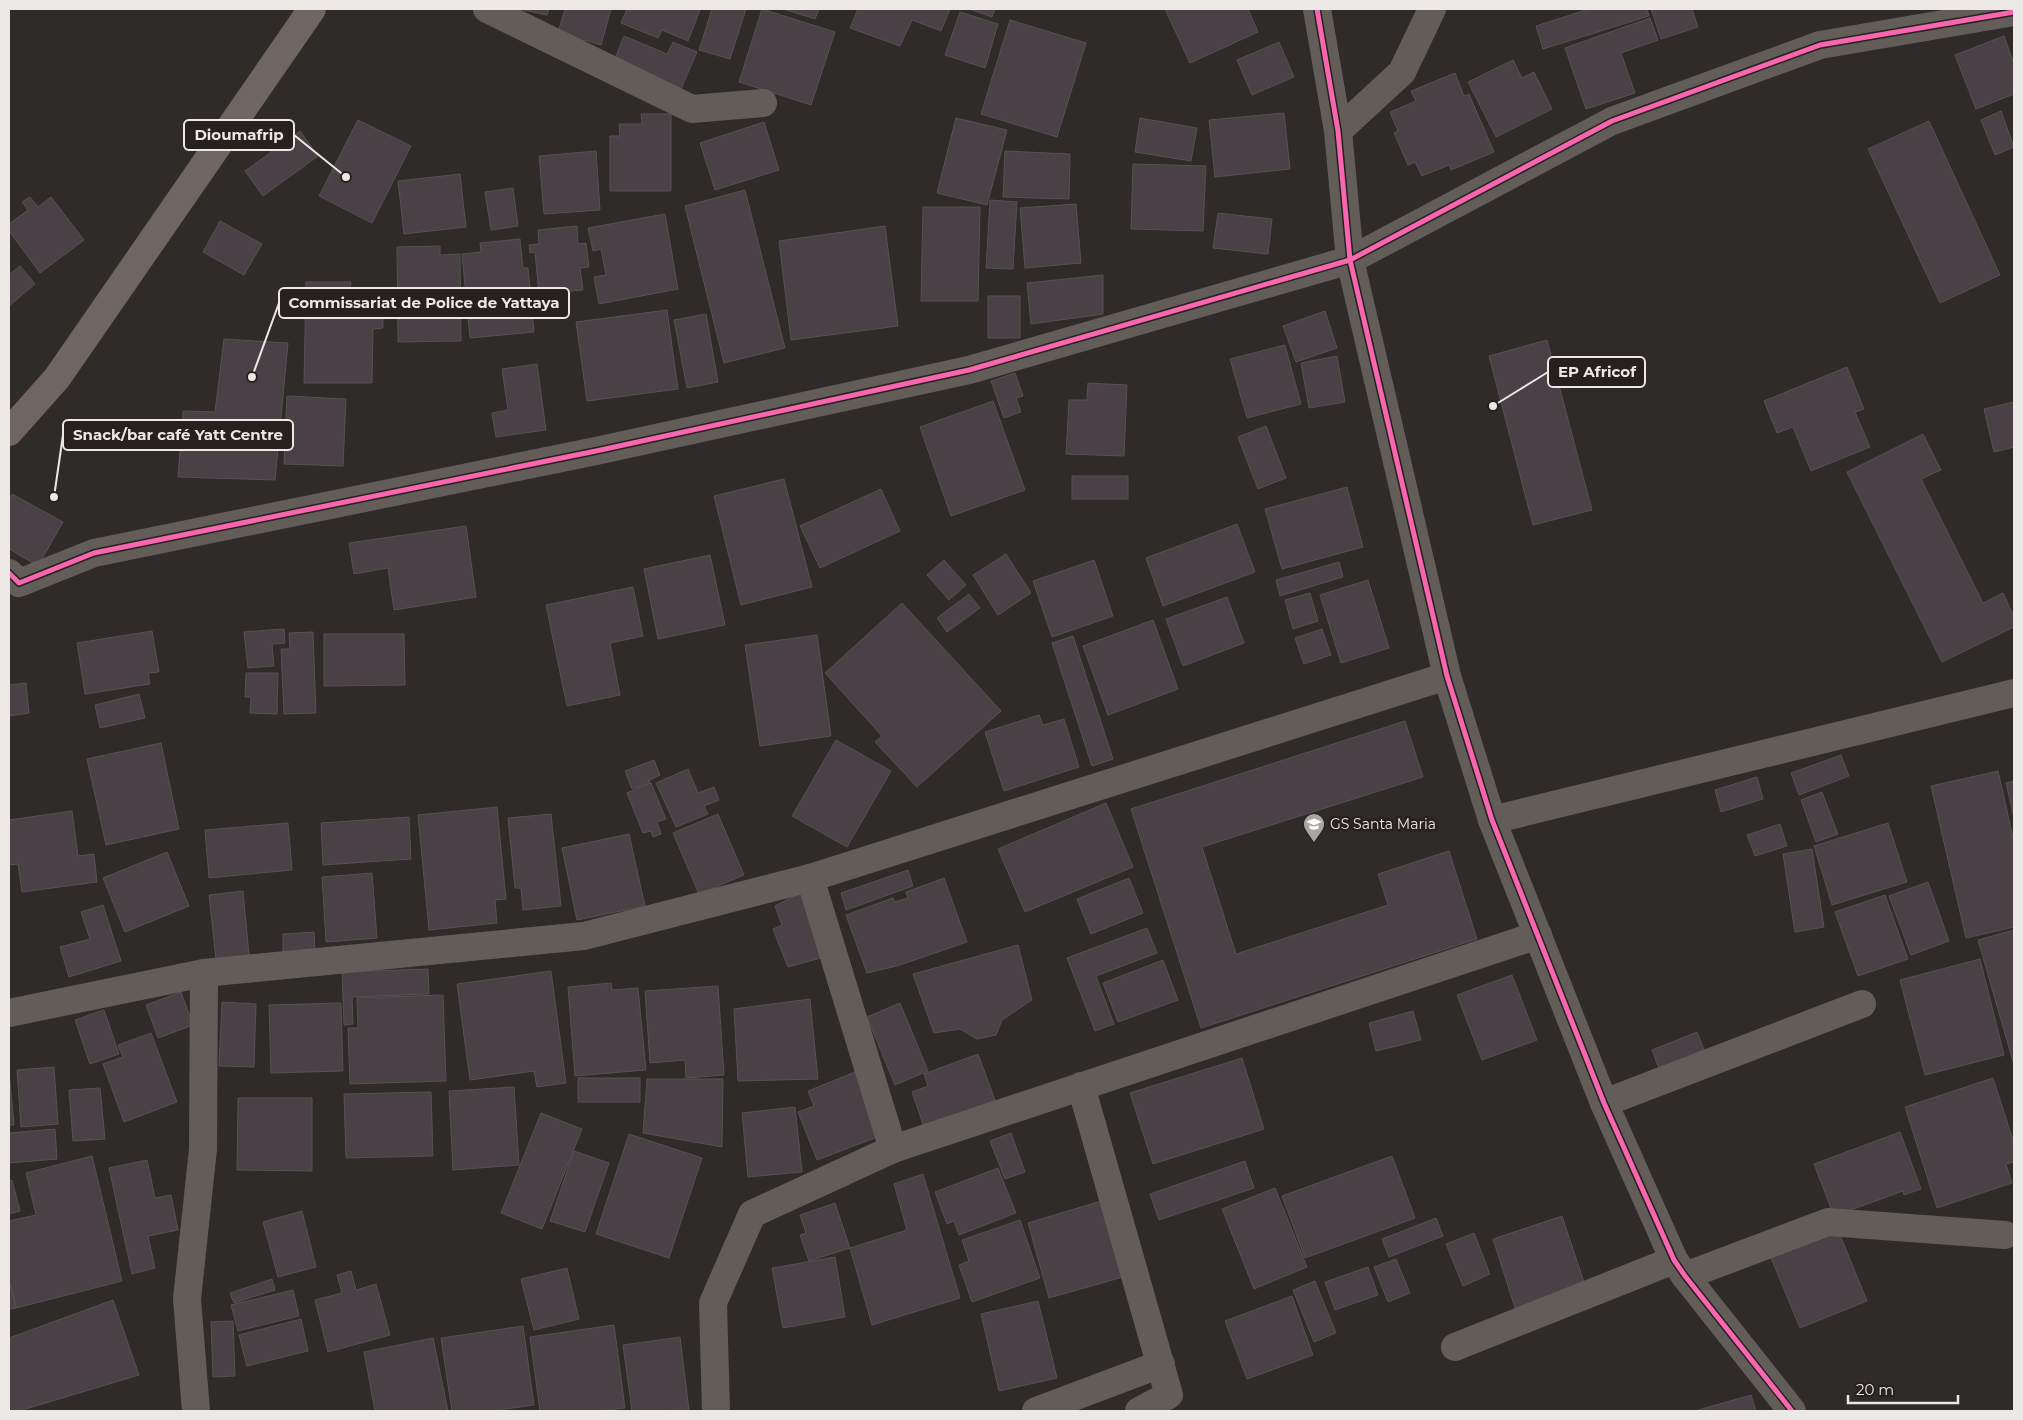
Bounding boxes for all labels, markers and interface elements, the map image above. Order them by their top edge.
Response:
callout: Dioumafrip [184,120,294,150]
text: Dioumafrip [194,125,284,144]
callout: Commissariat de Police de Yattaya [279,288,569,318]
text: Commissariat de Police de Yattaya [289,293,559,312]
callout: EP Africof [1548,357,1645,387]
text: EP Africof [1558,362,1637,381]
callout: Snack/bar café Yatt Centre [63,420,293,450]
text: Snack/bar café Yatt Centre [73,425,283,444]
school or university icon: GS Santa Maria [1302,812,1326,843]
place label: GS Santa Maria [1330,815,1436,833]
scale bar [1848,1372,1958,1404]
text: 20 m [1856,1380,1894,1399]

